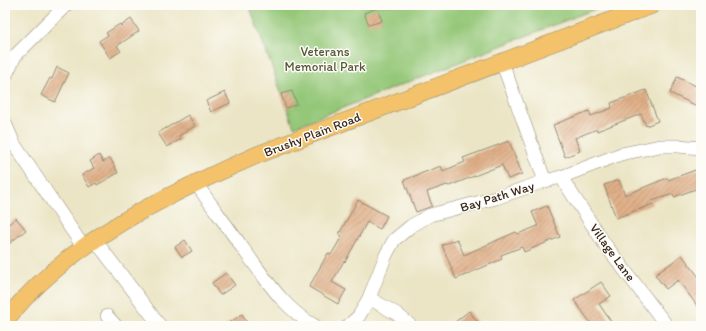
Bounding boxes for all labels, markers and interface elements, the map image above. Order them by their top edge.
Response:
park label: Veterans Memorial Park [284,44,366,74]
street label: Brushy Plain Road [262,109,363,160]
street label: Bay Path Way [458,178,536,215]
street label: Village Lane [587,221,638,284]

